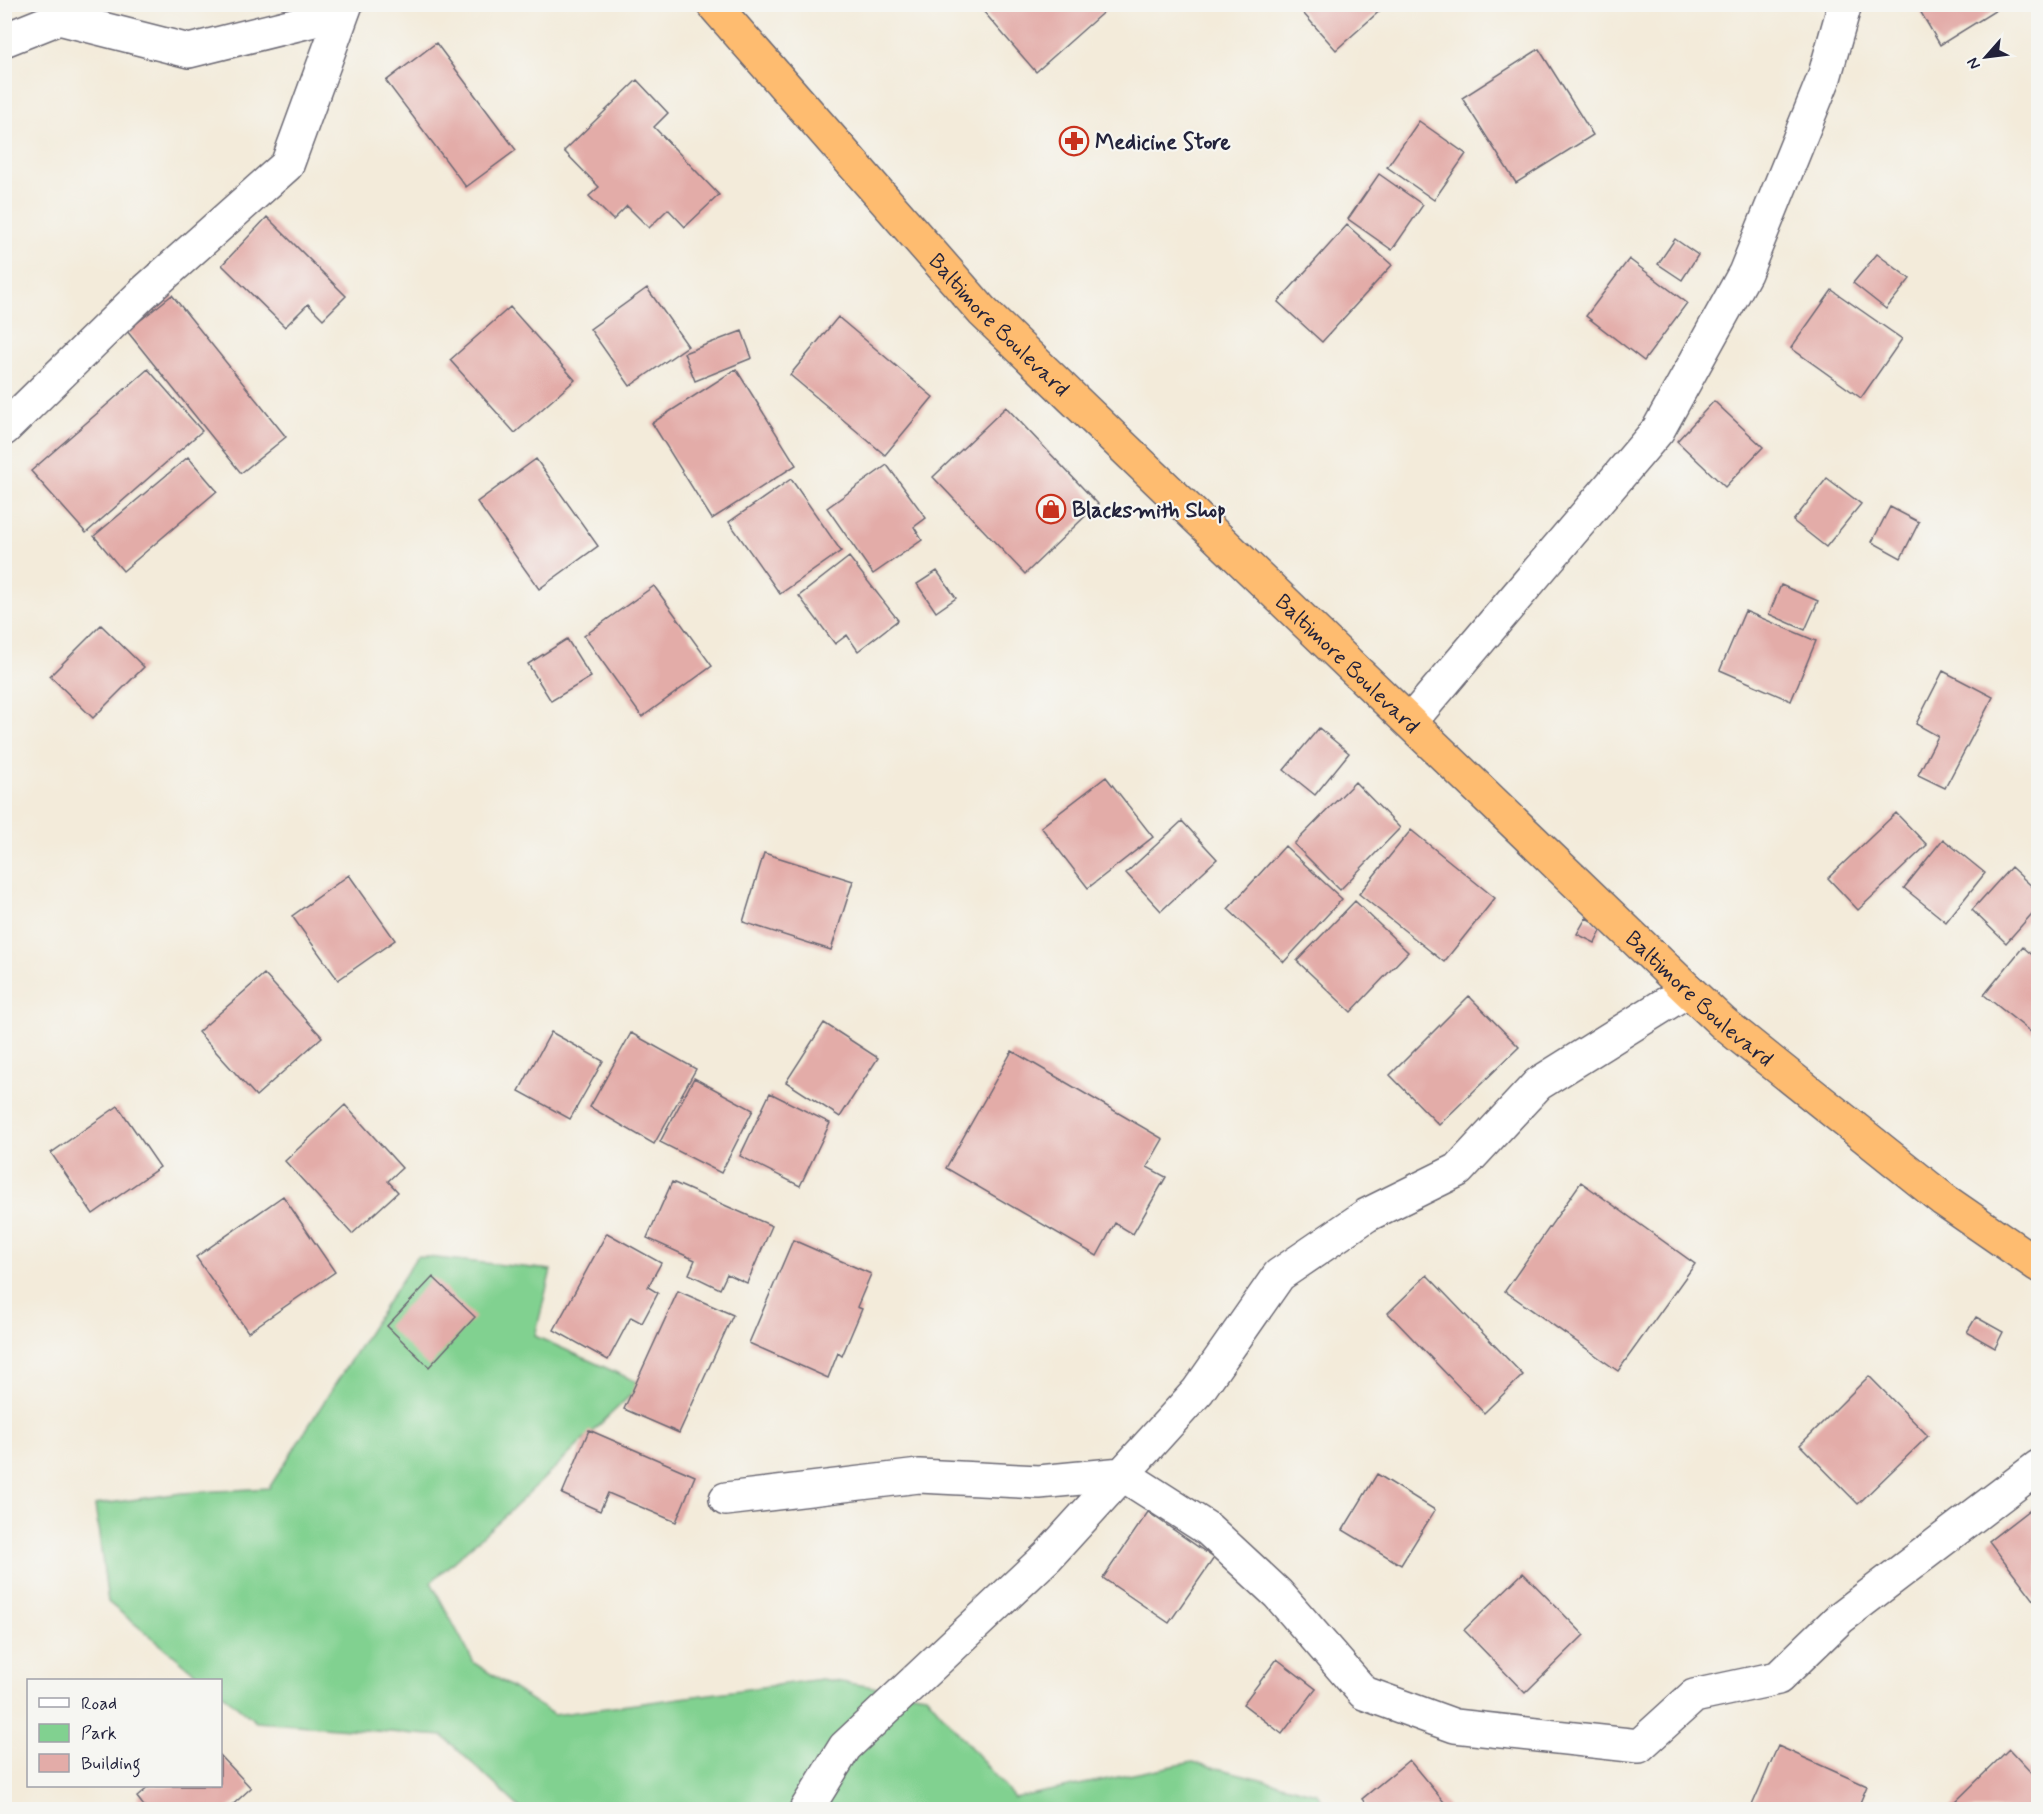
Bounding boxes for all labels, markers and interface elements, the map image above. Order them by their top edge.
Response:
north arrow [1956,27,2016,87]
text: N [1962,54,1986,73]
pharmacy icon: Medicine Store [1058,125,1090,157]
place label: Medicine Store [1095,129,1231,157]
street label: Baltimore Boulevard [922,248,1075,404]
shop icon: Blacksmith Shop [1035,493,1067,525]
place label: Blacksmith Shop [1072,497,1226,525]
street label: Baltimore Boulevard [1268,588,1425,740]
street label: Baltimore Boulevard [1619,925,1778,1074]
legend [27,1679,222,1787]
text: Road [81,1692,117,1716]
text: Park [81,1722,117,1746]
text: Building [81,1752,141,1778]

